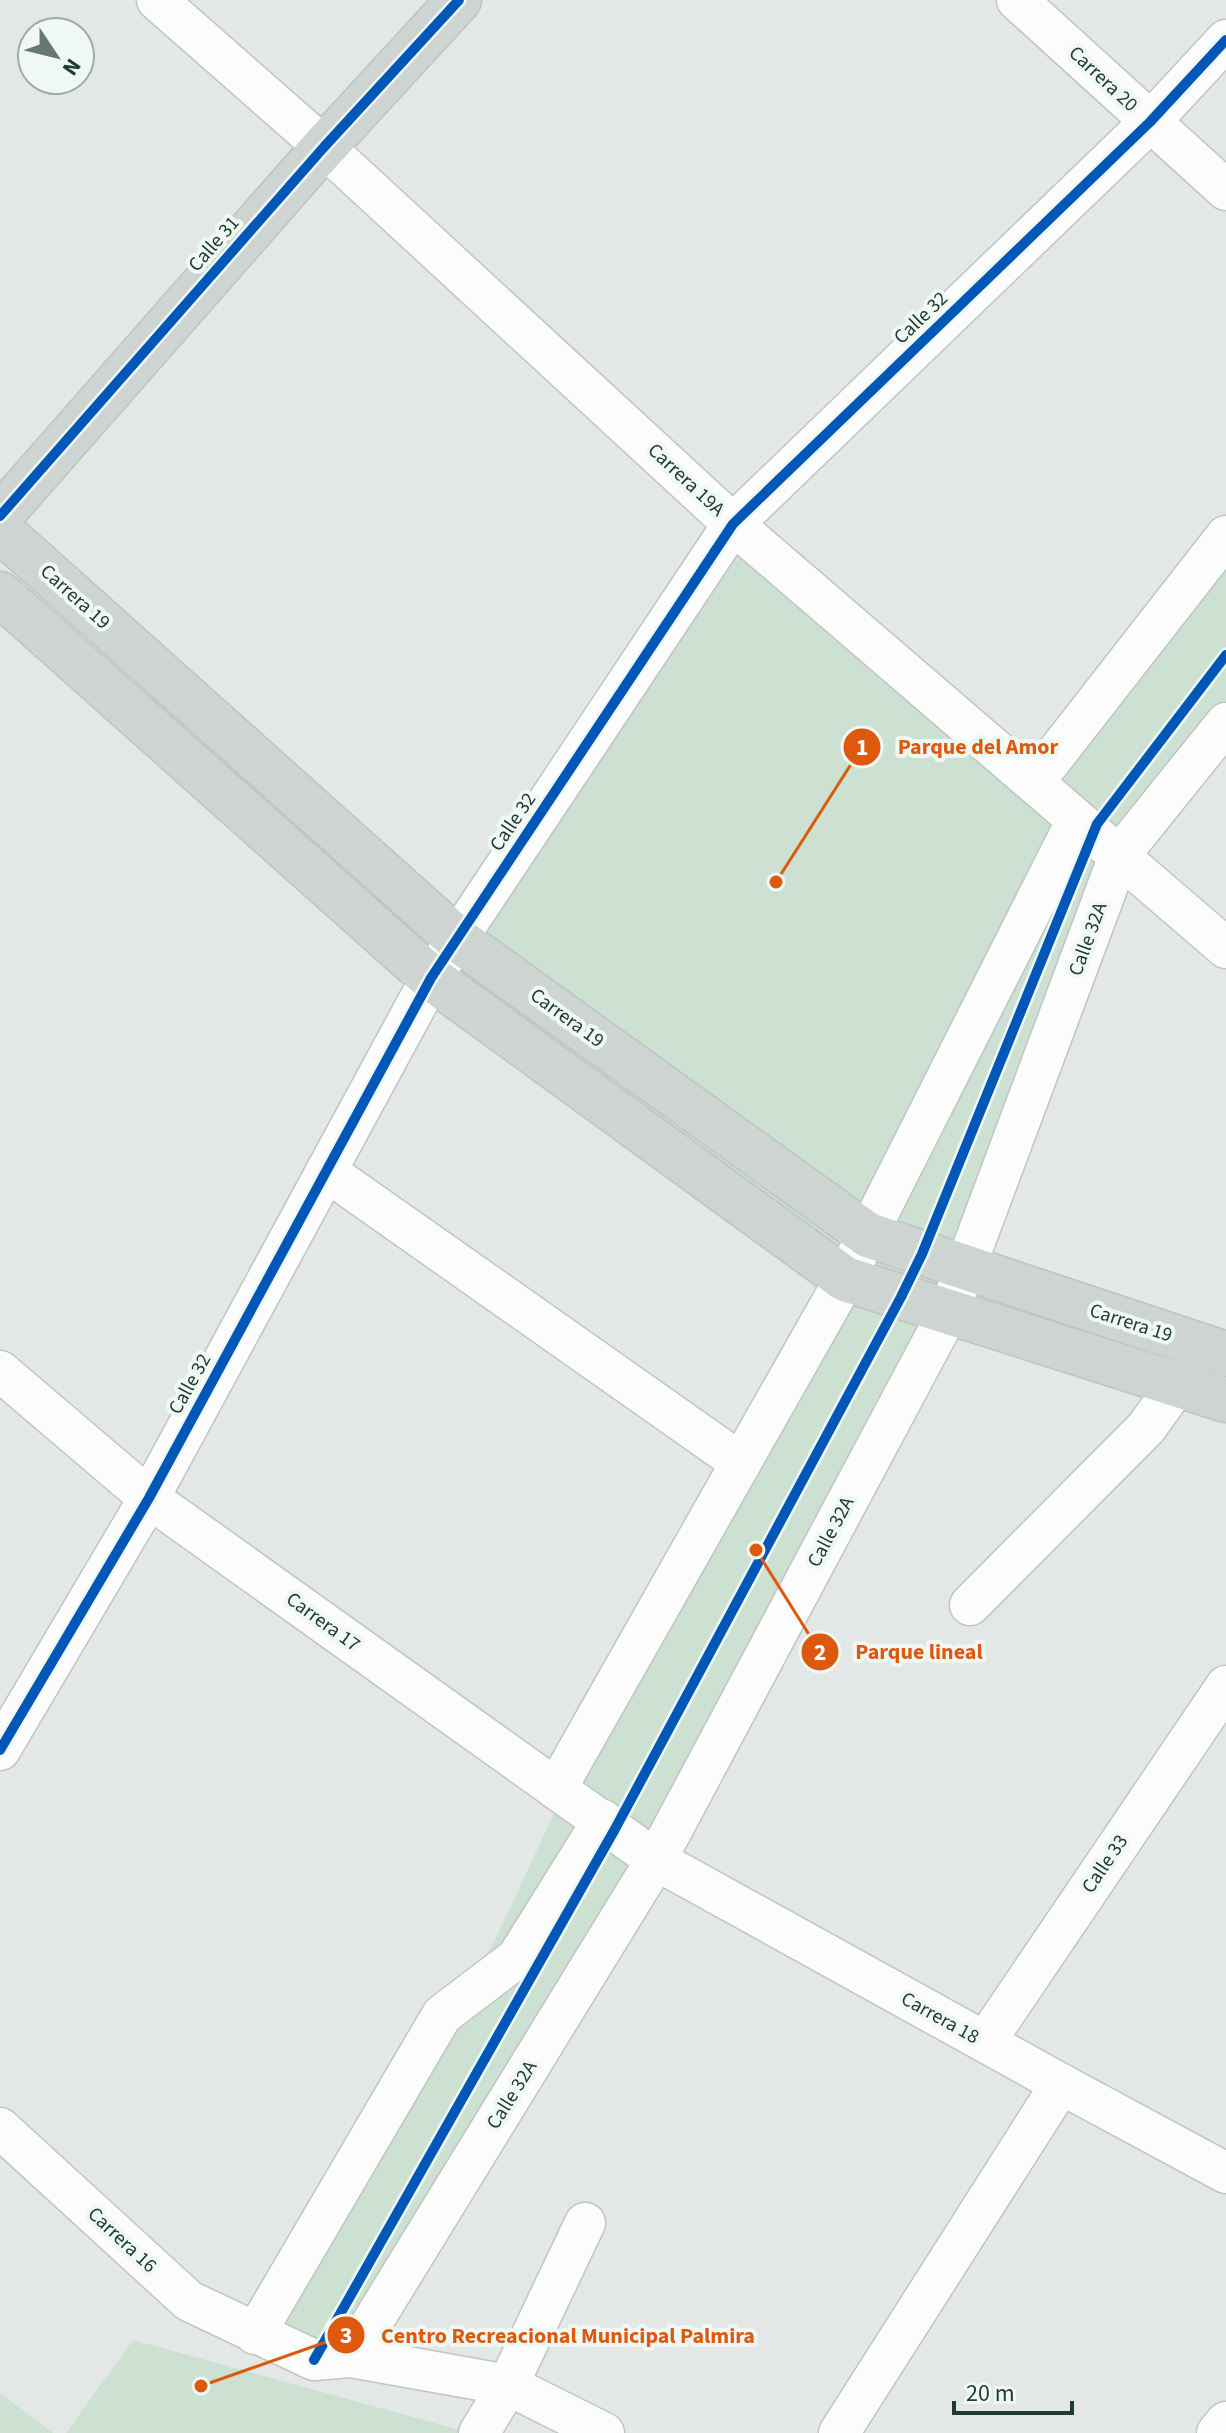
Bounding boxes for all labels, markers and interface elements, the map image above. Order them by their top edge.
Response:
north arrow [16,16,96,96]
street label: Carrera 20 [1062,40,1144,118]
text: N [54,52,89,82]
street label: Calle 31 [182,210,246,278]
street label: Calle 32 [888,285,954,351]
street label: Carrera 19A [641,437,731,523]
street label: Carrera 19 [34,558,116,636]
callout: Parque del Amor [842,724,1074,770]
text: 1 [856,730,868,765]
text: Parque del Amor [898,731,1059,763]
street label: Calle 32 [483,787,543,857]
street label: Calle 32A [1062,898,1114,980]
street label: Carrera 19 [524,982,610,1054]
street label: Carrera 19 [1086,1296,1176,1350]
street label: Calle 32 [162,1349,218,1419]
street label: Calle 32A [801,1492,861,1572]
street label: Carrera 17 [280,1586,366,1658]
callout: Parque lineal [800,1629,999,1675]
text: 2 [814,1635,826,1670]
text: Parque lineal [855,1636,983,1668]
street label: Calle 33 [1075,1829,1135,1899]
street label: Carrera 18 [896,1985,984,2051]
street label: Calle 32A [480,2055,544,2135]
street label: Carrera 16 [81,2201,163,2279]
callout: Centro Recreacional Municipal Palmira [326,2312,771,2358]
text: 3 [340,2318,352,2353]
text: Centro Recreacional Municipal Palmira [381,2320,755,2352]
scale bar [954,2365,1072,2415]
text: 20 m [966,2376,1015,2411]

